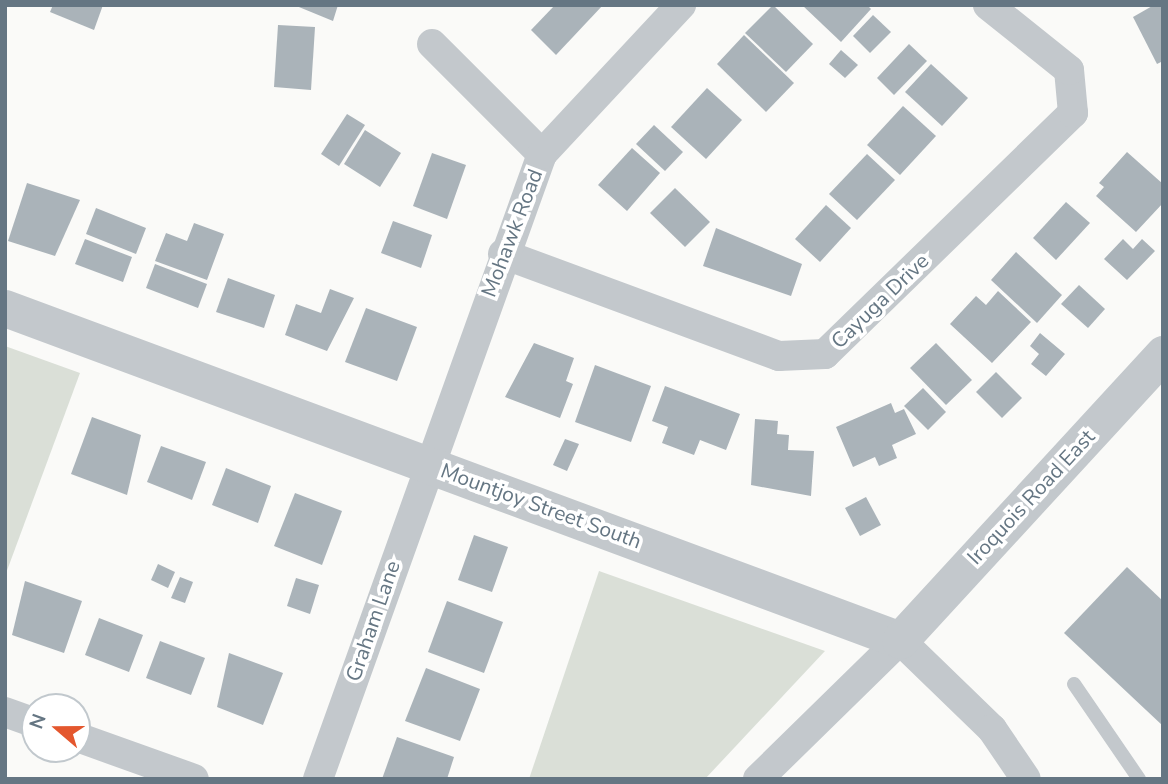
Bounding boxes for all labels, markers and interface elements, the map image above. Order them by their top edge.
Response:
street label: Mohawk Road [476,165,548,301]
street label: Cayuga Drive [826,248,934,354]
street label: Iroquois Road East [962,424,1100,570]
street label: Mountjoy Street South [437,458,645,554]
street label: Graham Lane [341,557,405,685]
north arrow [21,693,91,763]
text: N [23,710,53,733]

